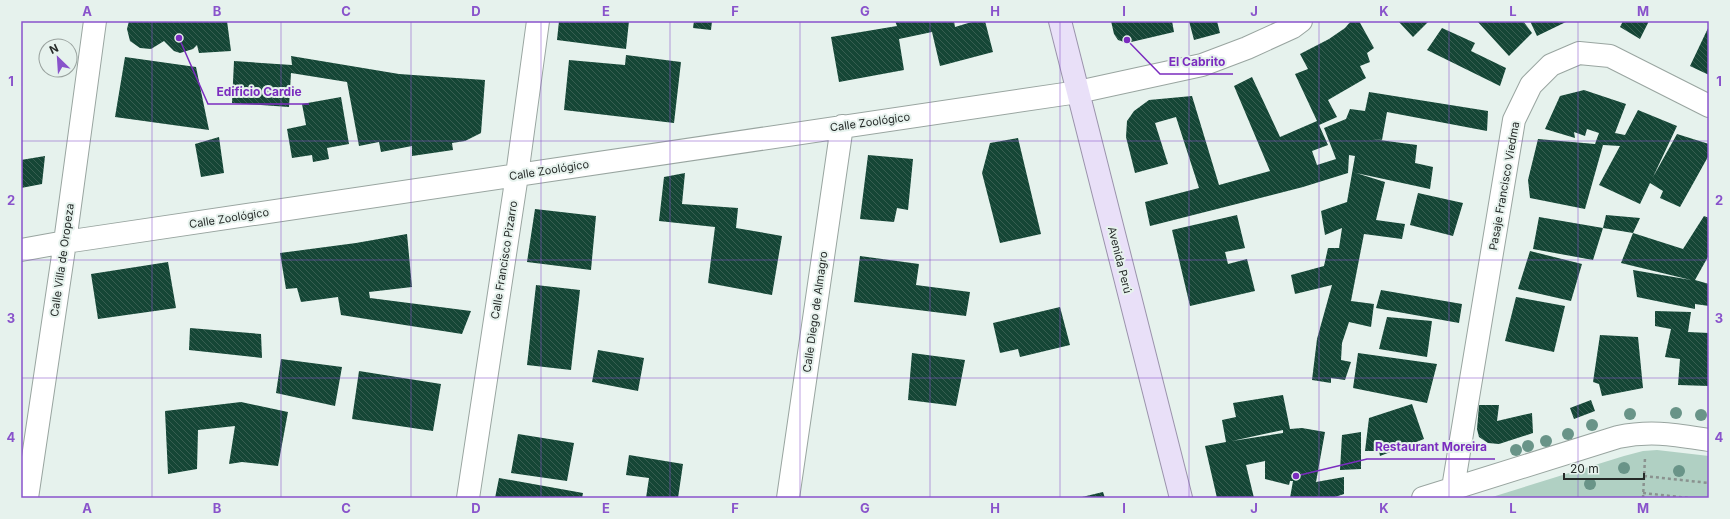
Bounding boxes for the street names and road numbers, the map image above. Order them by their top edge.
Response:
street label: Calle Zoológico [829,109,911,135]
street label: Pasaje Francisco Viedma [1486,121,1522,251]
street label: Calle Zoológico [508,157,590,183]
street label: Calle Francisco Pizarro [488,199,520,320]
street label: Calle Villa de Oropeza [47,202,77,318]
street label: Calle Zoológico [188,205,270,231]
street label: Avenida Perú [1105,225,1135,295]
street label: Calle Diego de Almagro [800,250,830,373]

